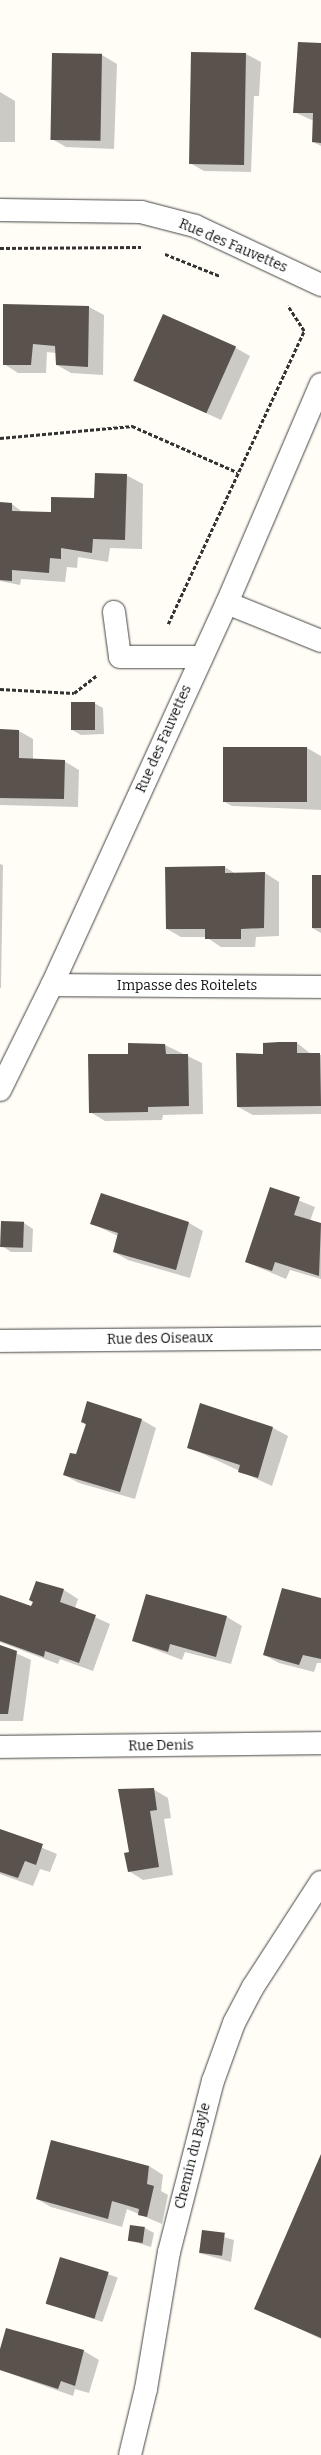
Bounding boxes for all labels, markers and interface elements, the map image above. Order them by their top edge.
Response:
street label: Rue des Fauvettes [176,216,290,276]
street label: Rue des Fauvettes [133,682,195,796]
street label: Impasse des Roitelets [117,978,257,994]
street label: Rue des Oiseaux [107,1330,213,1348]
street label: Rue Denis [128,1737,194,1755]
street label: Chemin du Bayle [172,2101,214,2211]

